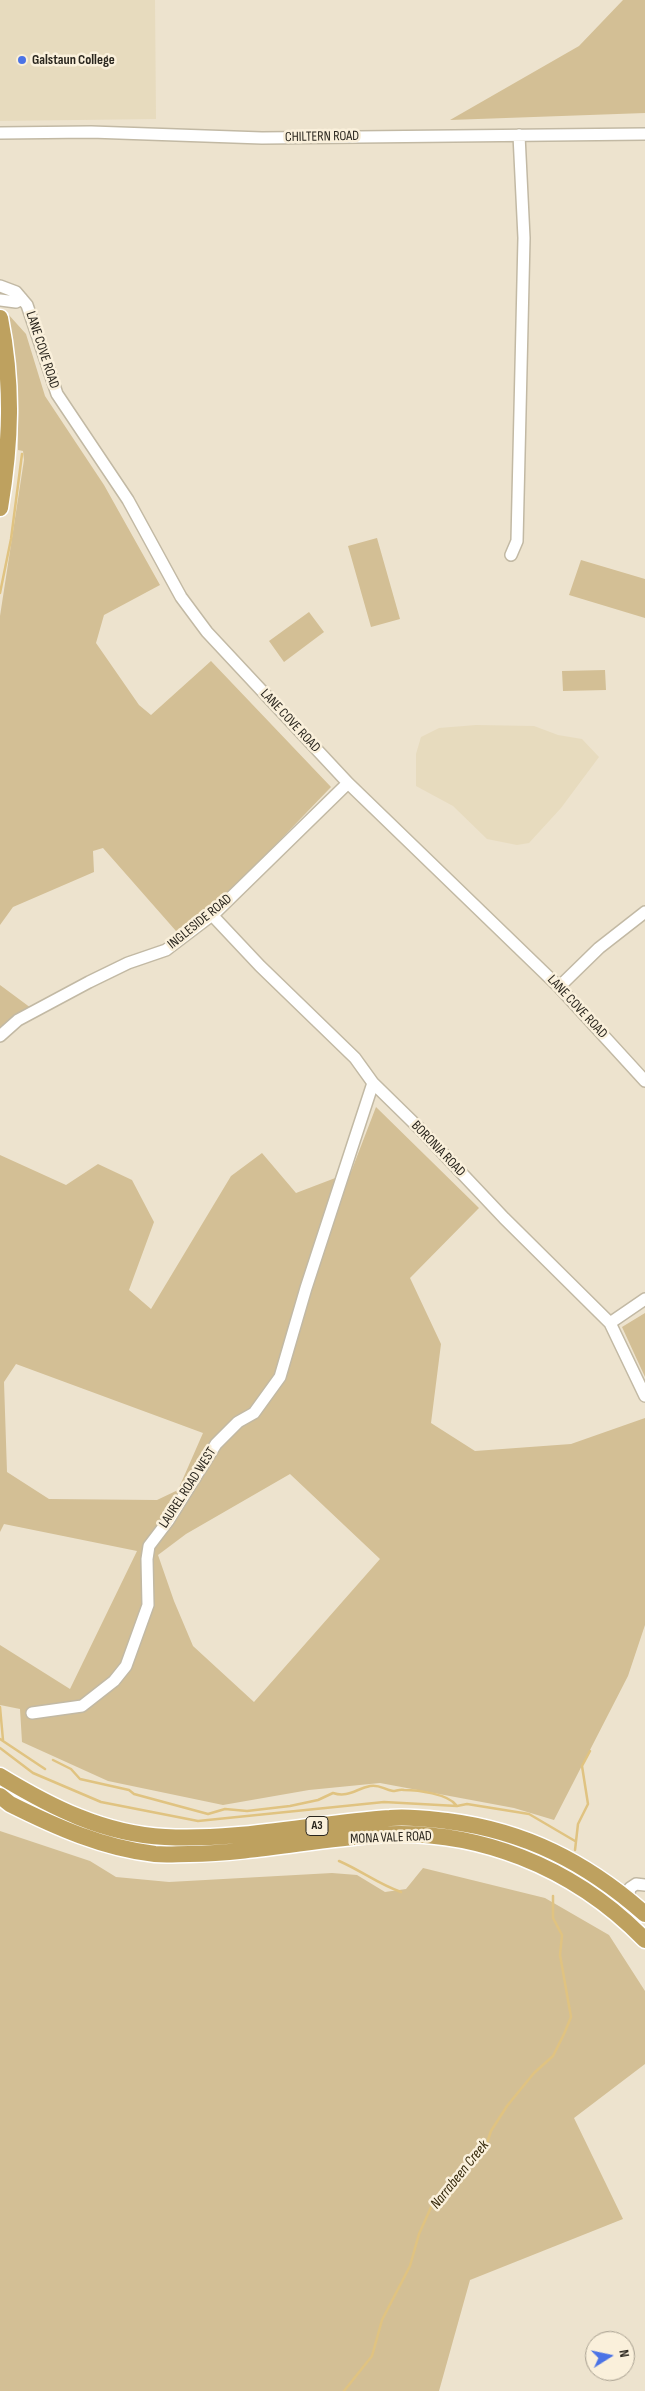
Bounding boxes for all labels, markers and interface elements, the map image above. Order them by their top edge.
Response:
place label: Galstaun College [32,52,115,68]
marker: Galstaun College [16,54,28,66]
street label: CHILTERN ROAD [285,128,359,146]
street label: LANE COVE ROAD [22,309,62,391]
street label: LANE COVE ROAD [256,686,324,756]
street label: INGLESIDE ROAD [165,891,235,953]
street label: LANE COVE ROAD [543,972,611,1042]
street label: BORONIA ROAD [407,1118,469,1180]
street label: LAUREL ROAD WEST [156,1445,220,1531]
road number: A3 [306,1816,328,1835]
street label: MONA VALE ROAD [350,1828,432,1848]
water label: Narrabeen Creek [427,2137,493,2213]
north arrow [585,2331,635,2381]
text: N [615,2348,633,2359]

